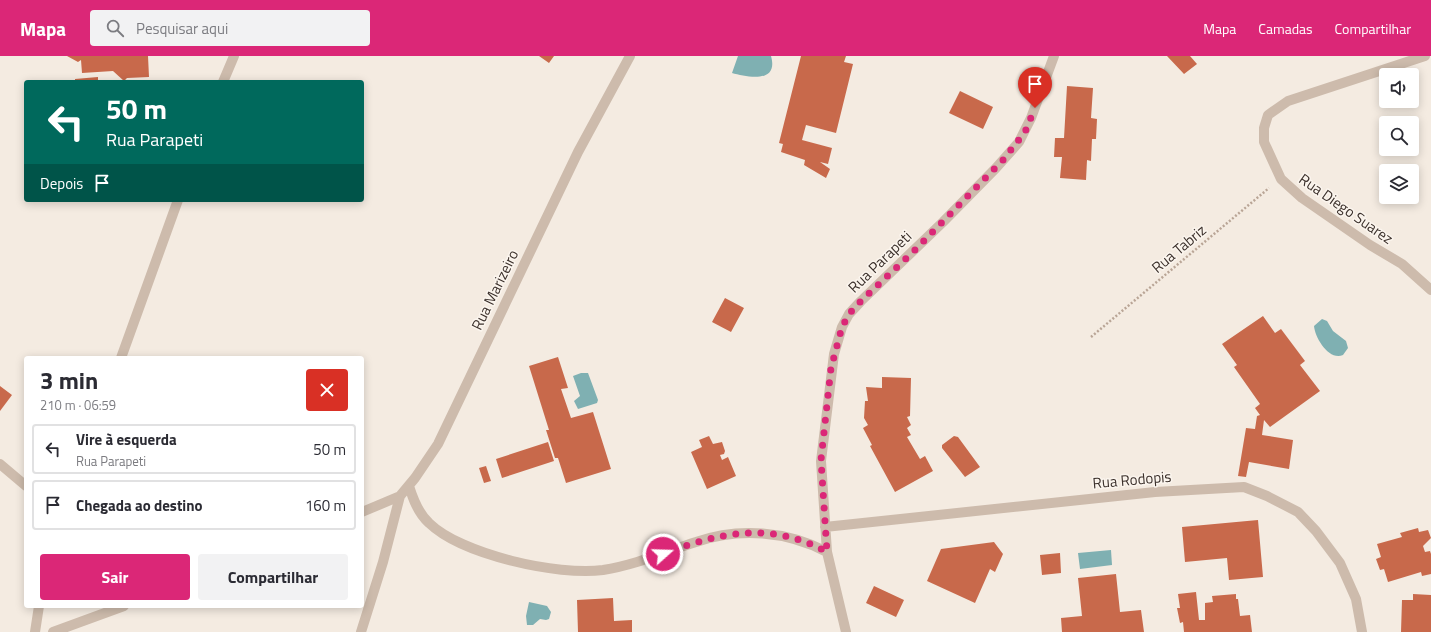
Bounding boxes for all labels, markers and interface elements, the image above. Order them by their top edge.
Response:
search box [90,10,370,46]
text: Mapa [20,14,66,43]
icon: search [104,17,126,39]
text: Pesquisar aqui [136,17,228,40]
text: Mapa [1203,18,1236,39]
text: Camadas [1258,18,1313,39]
text: Compartilhar [1335,18,1411,39]
pin [1018,67,1052,108]
map controls [1379,68,1419,204]
button: sound [1379,68,1419,108]
icon: arrive [1024,73,1046,95]
text: 50 m [106,87,167,130]
icon: left [40,96,92,148]
button: search [1379,116,1419,156]
text: Rua Parapeti [106,126,203,153]
button: layers [1379,164,1419,204]
street label: Rua Diego Suarez [1294,167,1398,250]
text: Depois [40,172,83,195]
icon: arrive [91,172,113,194]
street label: Rua Tabriz [1146,219,1211,278]
street label: Rua Parapeti [843,225,917,298]
street label: Rua Marizeiro [465,245,524,334]
text: 3 min [40,362,98,398]
button: close [306,369,348,411]
text: 210 m · 06:59 [40,395,116,415]
text: Vire à esquerda [76,428,177,451]
icon: left [42,438,64,460]
text: 50 m [313,438,346,461]
text: Rua Parapeti [76,451,146,471]
street label: Rua Rodopis [1092,465,1172,494]
icon: arrive [42,494,64,516]
text: Chegada ao destino [76,494,202,517]
text: 160 m [305,494,346,517]
position arrow [642,533,684,575]
button: Sair [40,554,190,600]
button: Compartilhar [198,554,348,600]

